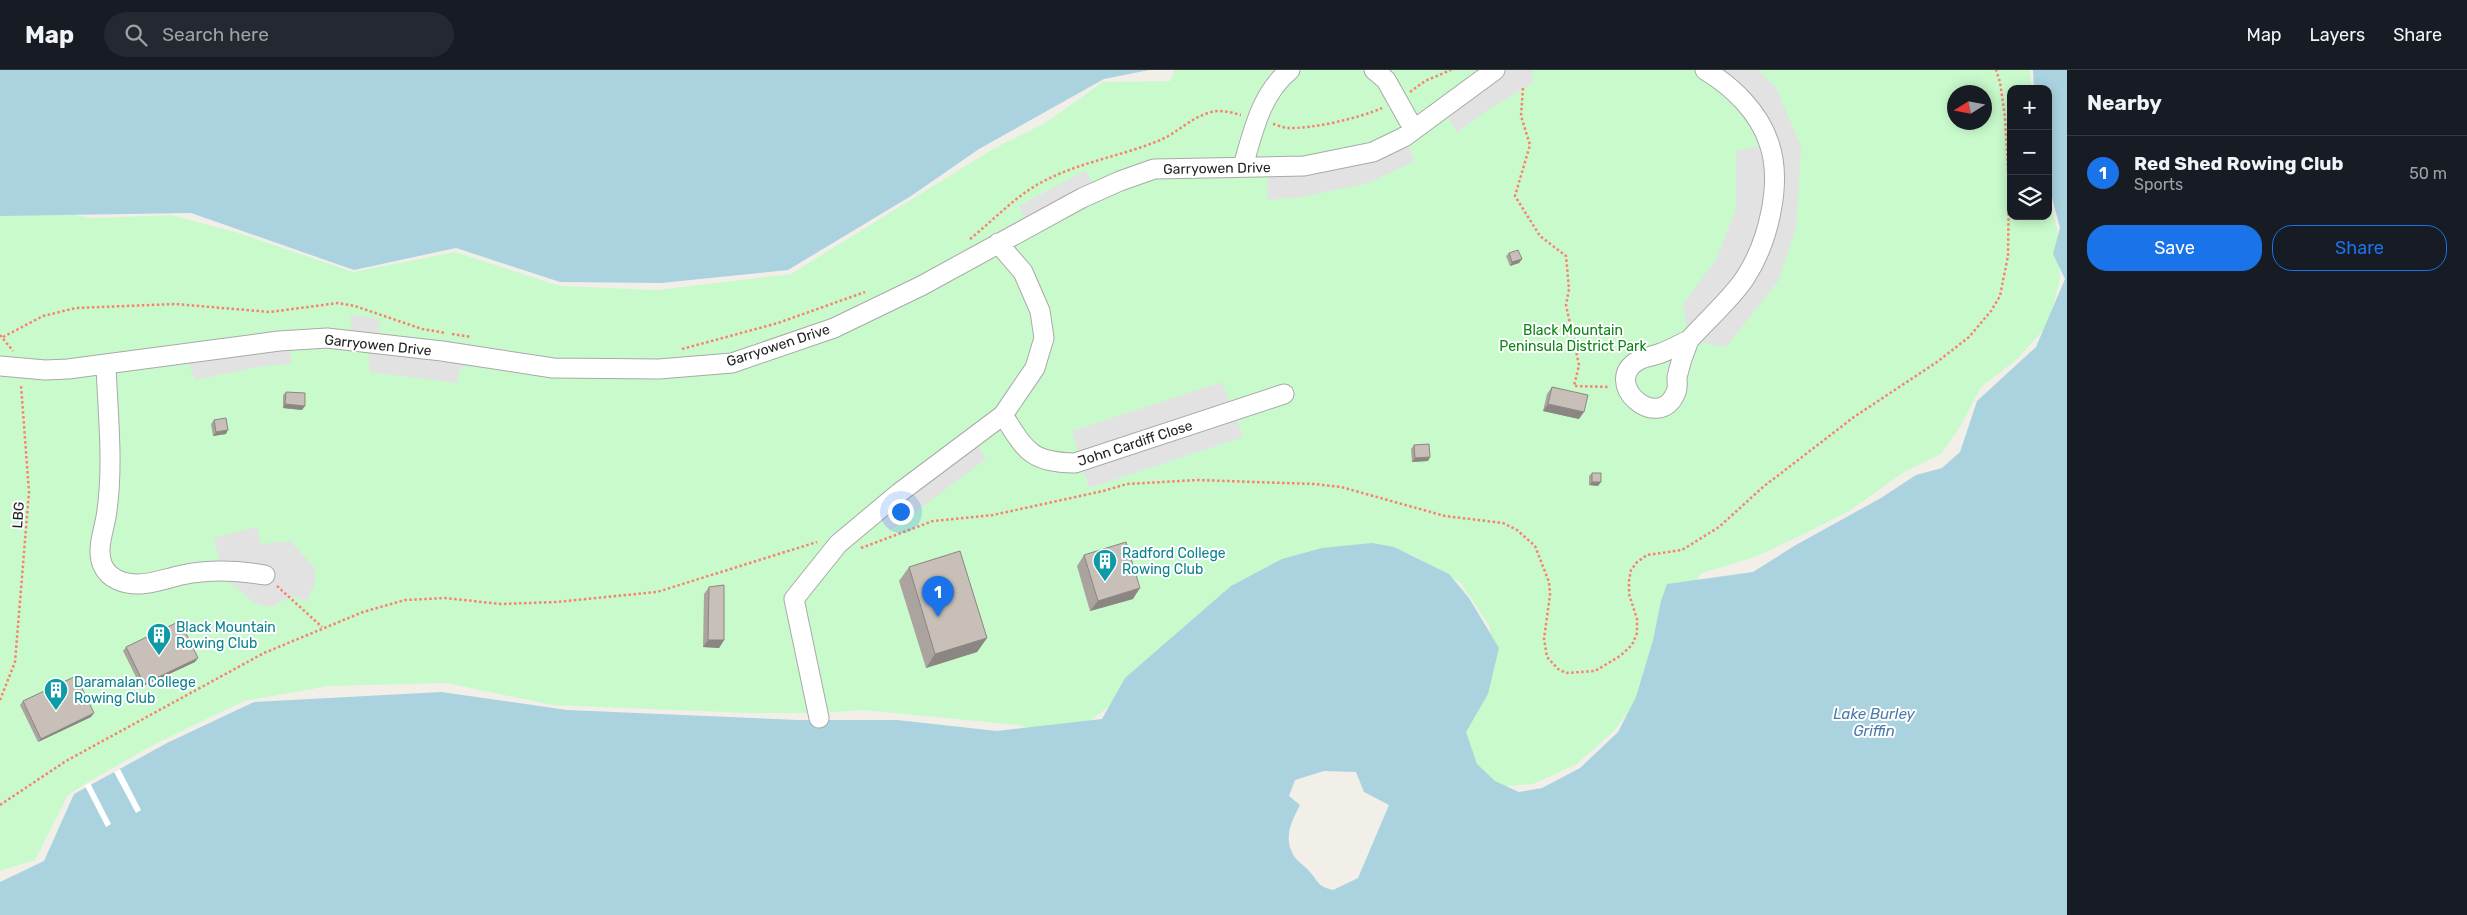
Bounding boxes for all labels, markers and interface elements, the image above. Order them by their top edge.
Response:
search box [104,12,454,57]
text: Map [25,21,74,49]
icon: search [122,21,150,49]
text: Search here [162,23,269,46]
text: Map [2247,24,2282,46]
text: Layers [2310,24,2365,46]
text: Share [2393,24,2442,46]
north arrow [1947,85,1992,130]
map controls [2007,85,2052,220]
button: + [2007,85,2052,130]
text: Nearby [2087,90,2162,115]
button: − [2007,130,2052,175]
text: Red Shed Rowing Club [2134,152,2344,175]
street label: Garryowen Drive [1163,159,1271,178]
text: 1 [2099,164,2107,183]
text: 50 m [2409,164,2447,183]
button: layers [2007,175,2052,220]
text: Sports [2134,175,2183,194]
button: Save [2087,225,2262,271]
button: Share [2272,225,2447,271]
street label: Garryowen Drive [724,321,832,370]
park label: Black Mountain Peninsula District Park [1499,322,1647,355]
street label: Garryowen Drive [324,331,433,360]
street label: John Cardiff Close [1076,417,1195,470]
your location [888,499,914,525]
street label: LBG [9,501,28,529]
place label: Radford College Rowing Club [1122,545,1226,578]
building icon: Radford College Rowing Club [1092,548,1118,582]
pin: 1 [922,576,954,617]
place label: Black Mountain Rowing Club [176,619,276,652]
building icon: Black Mountain Rowing Club [146,622,172,656]
place label: Daramalan College Rowing Club [74,674,196,707]
building icon: Daramalan College Rowing Club [43,677,69,711]
water label: Lake Burley Griffin [1833,705,1915,740]

